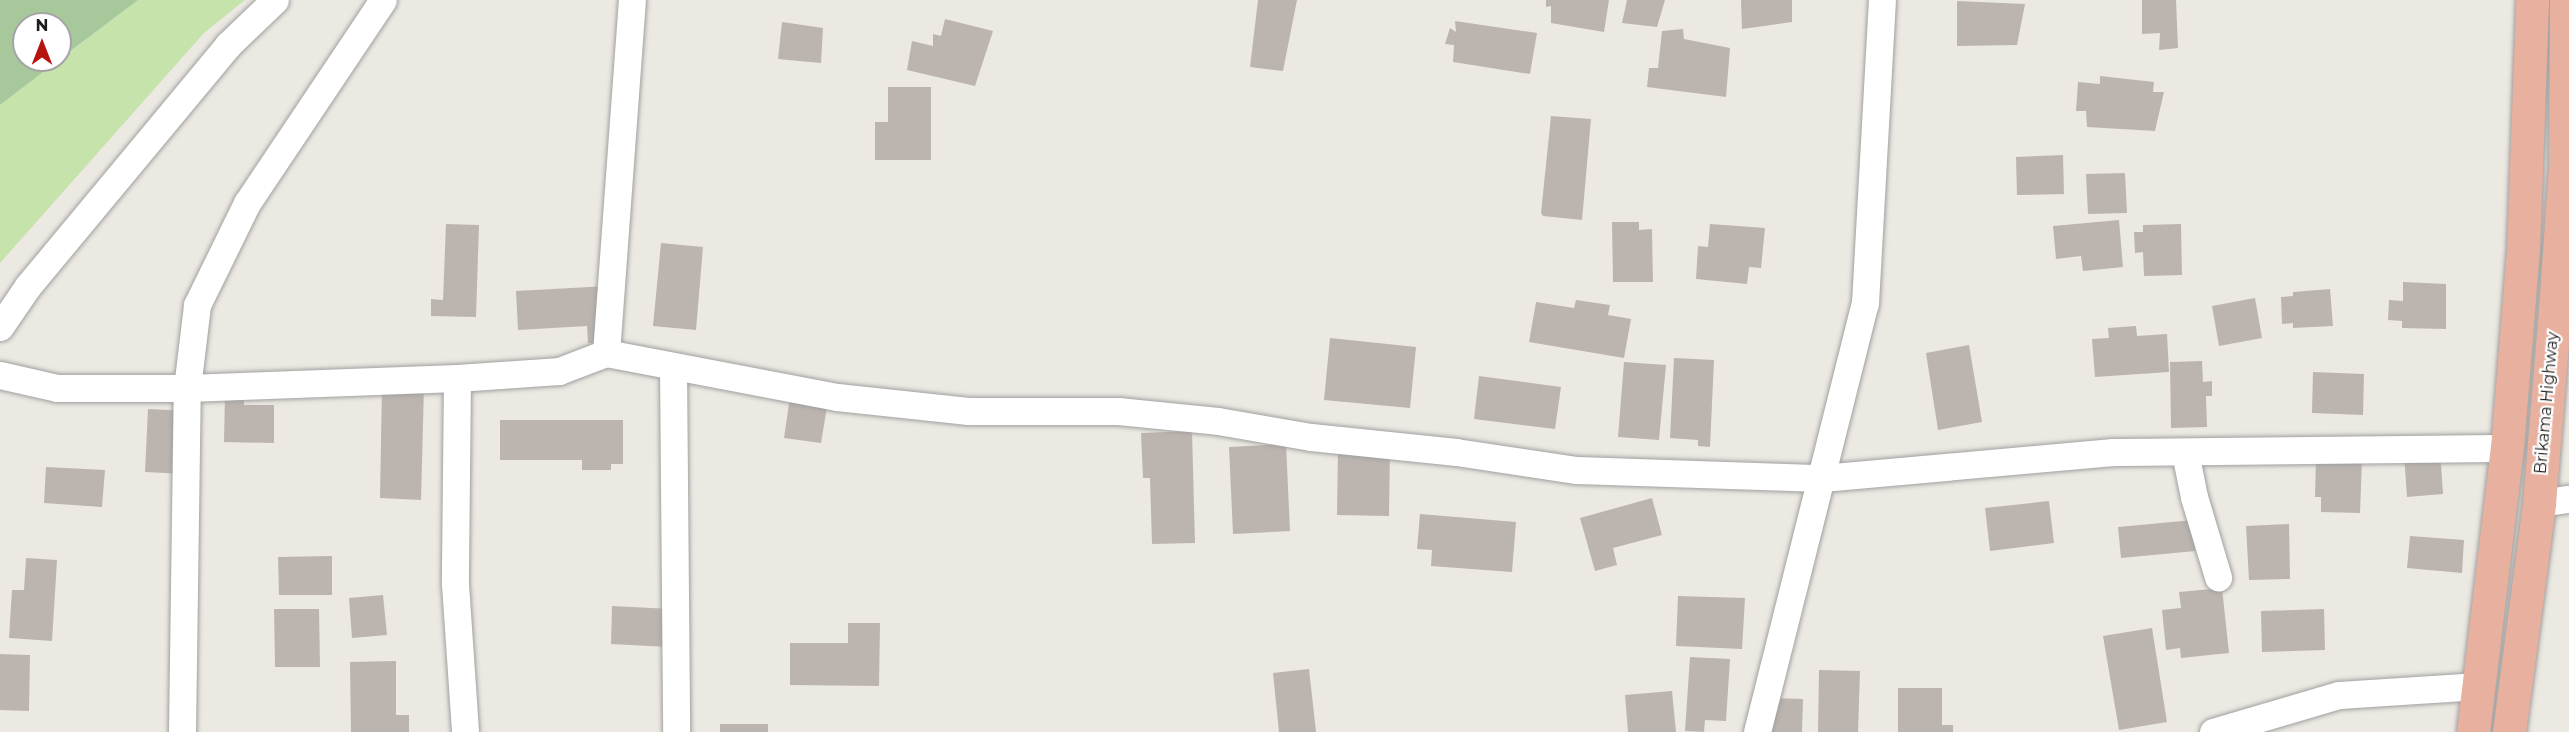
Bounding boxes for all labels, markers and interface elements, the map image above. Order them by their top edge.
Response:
north arrow [12,12,72,72]
text: N [36,16,48,35]
street label: Brikama Highway [2531,331,2563,475]

